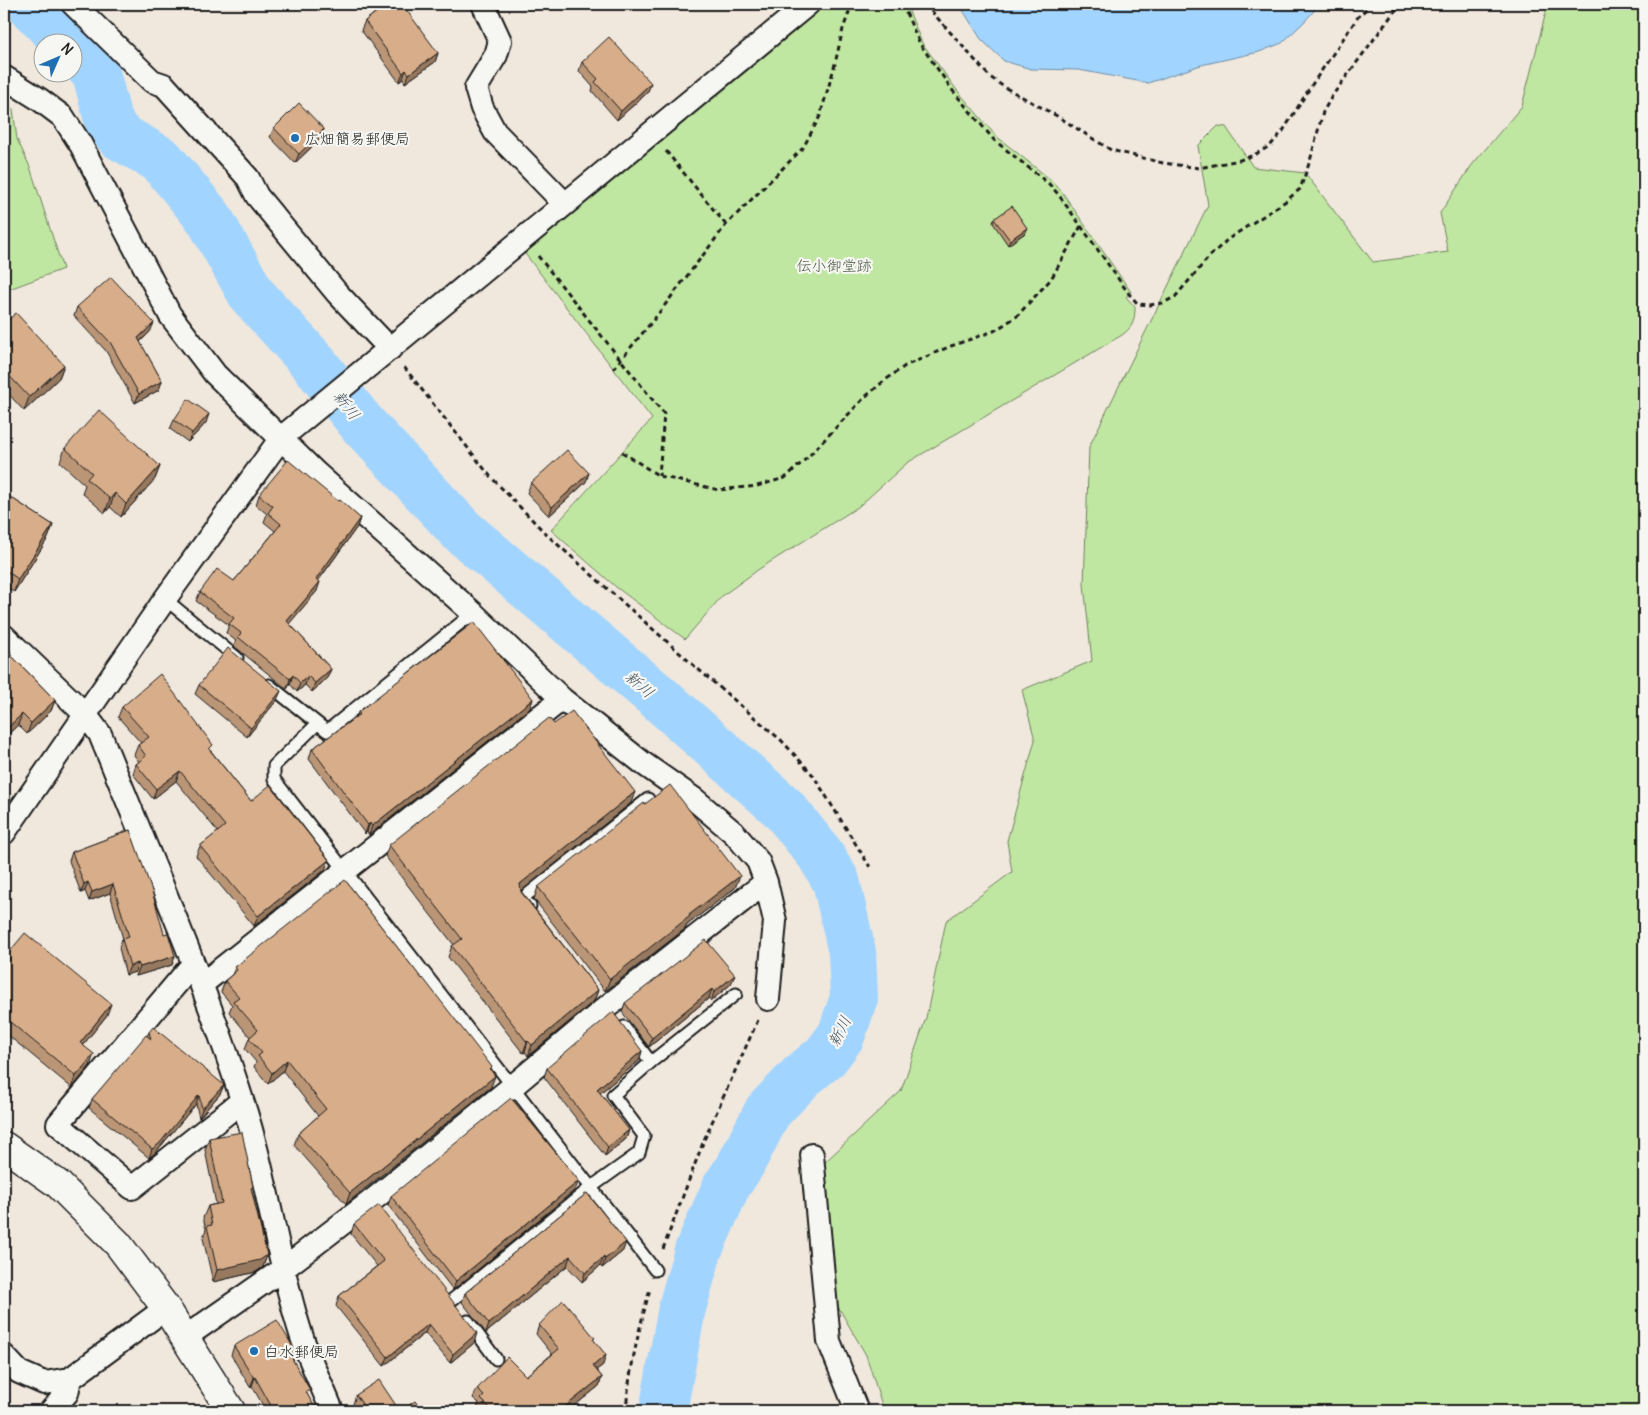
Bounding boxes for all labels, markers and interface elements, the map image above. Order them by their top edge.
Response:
north arrow [32,32,82,82]
text: N [57,39,77,59]
place label: 広畑簡易郵便局 [305,129,410,148]
marker: 広畑簡易郵便局 [289,132,301,144]
park label: 伝小御堂跡 [796,256,872,275]
water label: 新川 [329,386,365,424]
water label: 新川 [621,666,659,702]
water label: 新川 [823,1012,855,1050]
place label: 白水郵便局 [264,1342,339,1361]
marker: 白水郵便局 [248,1345,260,1357]

